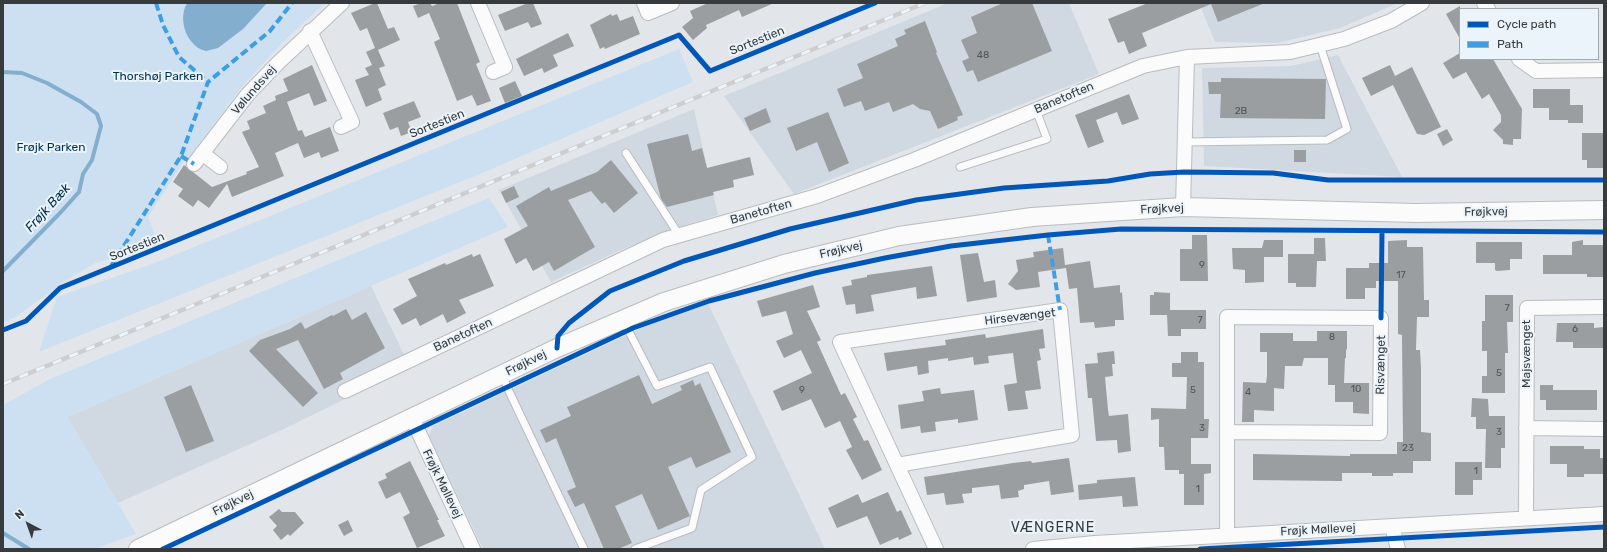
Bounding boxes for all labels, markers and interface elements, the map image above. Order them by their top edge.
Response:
legend [1459,8,1599,60]
text: Cycle path [1497,17,1556,31]
street label: Sortestien [727,23,787,59]
text: Path [1497,37,1523,51]
house number: 48 [977,49,989,61]
street label: Vølundsvej [229,62,279,118]
park label: Thorshøj Parken [113,70,203,84]
street label: Banetoften [1032,79,1096,117]
house number: 2B [1235,105,1247,117]
street label: Sortestien [407,106,467,142]
park label: Frøjk Parken [16,141,86,155]
water label: Frøjk Bæk [22,180,74,236]
street label: Banetoften [729,196,793,228]
street label: Frøjkvej [1140,201,1184,217]
street label: Frøjkvej [1464,204,1508,220]
street label: Sortestien [107,229,167,265]
street label: Frøjkvej [818,238,864,262]
house number: 9 [1199,259,1205,271]
house number: 17 [1396,269,1406,281]
house number: 7 [1504,302,1510,314]
street label: Hirsevænget [984,305,1056,329]
house number: 7 [1197,314,1203,326]
street label: Banetoften [431,315,495,355]
street label: Majsvænget [1520,320,1534,388]
house number: 6 [1572,323,1578,335]
house number: 8 [1329,331,1335,343]
street label: Risvænget [1373,335,1389,395]
street label: Frøjkvej [503,347,549,379]
house number: 5 [1496,367,1502,379]
house number: 10 [1351,383,1361,395]
house number: 9 [799,384,805,396]
house number: 5 [1190,384,1196,396]
house number: 4 [1245,386,1251,398]
house number: 3 [1199,422,1205,434]
house number: 3 [1496,426,1502,438]
house number: 23 [1402,442,1414,454]
street label: Frøjk Møllevej [419,447,465,521]
house number: 1 [1474,465,1478,477]
house number: 1 [1196,483,1200,495]
street label: Frøjkvej [210,487,256,519]
north arrow [8,504,48,544]
text: N [13,507,27,522]
district label: VÆNGERNE [1011,520,1095,536]
street label: Frøjk Møllevej [1280,521,1356,539]

